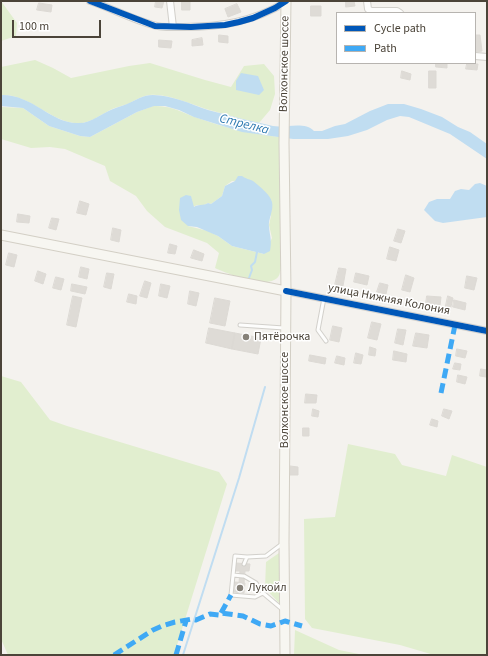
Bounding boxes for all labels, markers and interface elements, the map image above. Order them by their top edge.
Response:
scale bar [14,12,103,38]
legend [336,12,476,64]
street label: Волхонское шоссе [277,16,293,112]
text: 100 m [19,18,49,35]
text: Cycle path [374,20,426,37]
text: Path [374,40,397,57]
water label: Стрелка [218,111,270,139]
street label: улица Нижняя Колония [327,281,451,319]
place label: Пятёрочка [254,330,310,344]
marker: Пятёрочка [241,332,251,342]
street label: Волхонское шоссе [278,352,292,448]
place label: Лукойл [248,581,287,595]
marker: Лукойл [235,583,245,593]

